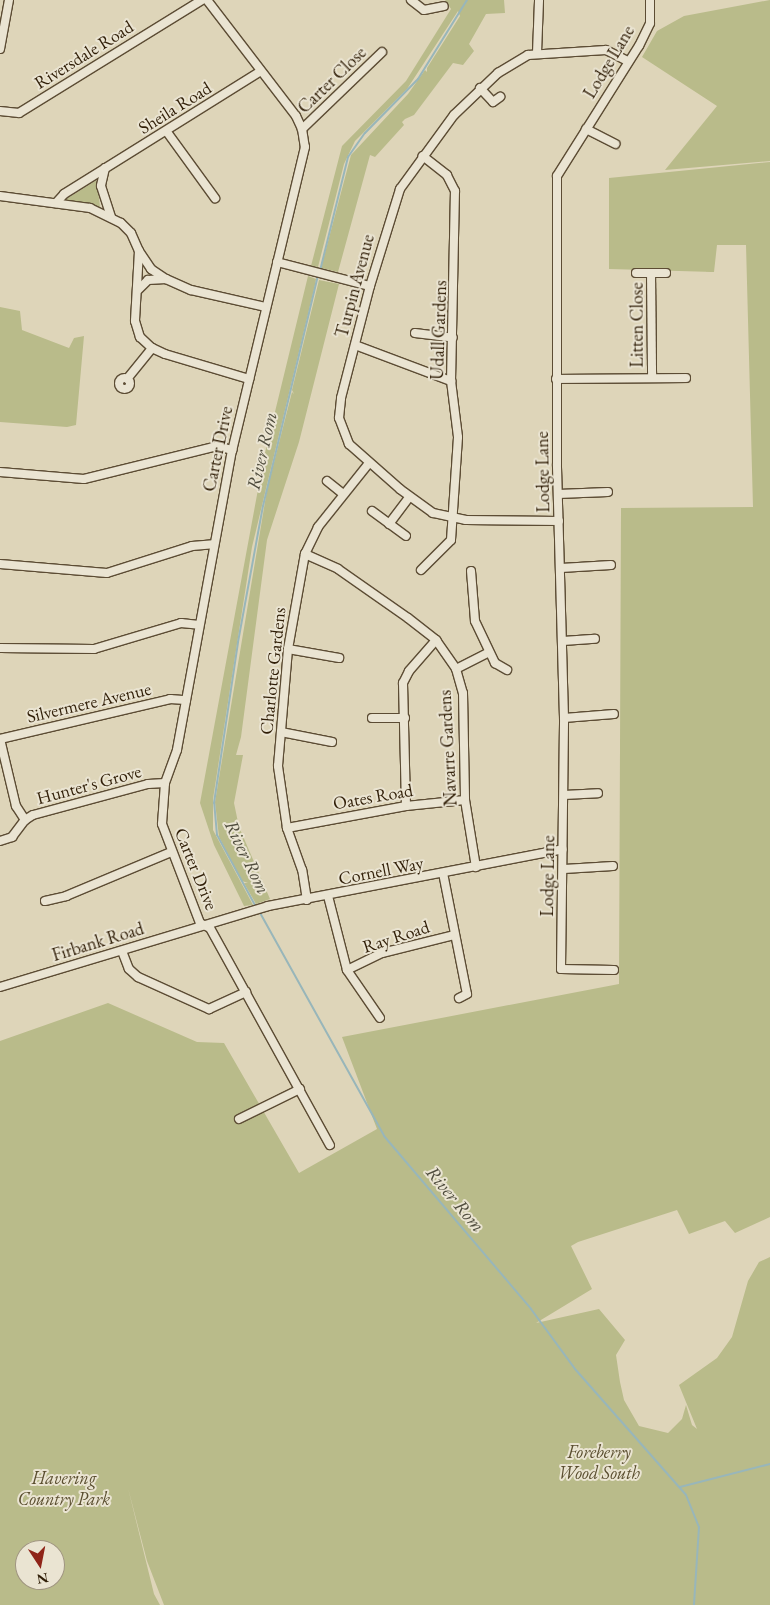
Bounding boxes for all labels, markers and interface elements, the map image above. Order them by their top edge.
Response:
street label: Riversdale Road [31,16,137,94]
street label: Lodge Lane [579,22,639,102]
street label: Carter Close [293,42,371,118]
street label: Sheila Road [135,77,215,139]
street label: Turpin Avenue [331,232,379,340]
street label: Udall Gardens [426,280,452,380]
street label: Litten Close [626,282,648,368]
street label: Carter Drive [198,404,238,494]
water label: River Rom [242,410,282,492]
street label: Lodge Lane [531,431,555,513]
street label: Charlotte Gardens [256,606,290,736]
street label: Silvermere Avenue [25,678,153,728]
street label: Navarre Gardens [434,689,462,807]
street label: Hunter's Grove [34,761,144,809]
street label: Oates Road [331,779,415,815]
water label: River Rom [219,816,275,898]
street label: Carter Drive [170,825,222,913]
street label: Lodge Lane [536,835,560,917]
street label: Cornell Way [337,852,425,890]
street label: Ray Road [360,916,432,958]
street label: Firbank Road [49,918,147,966]
water label: River Rom [421,1161,489,1237]
park label: Foreberry Wood South [558,1442,640,1485]
park label: Havering Country Park [18,1468,110,1510]
north arrow [15,1540,65,1590]
text: N [35,1569,50,1589]

